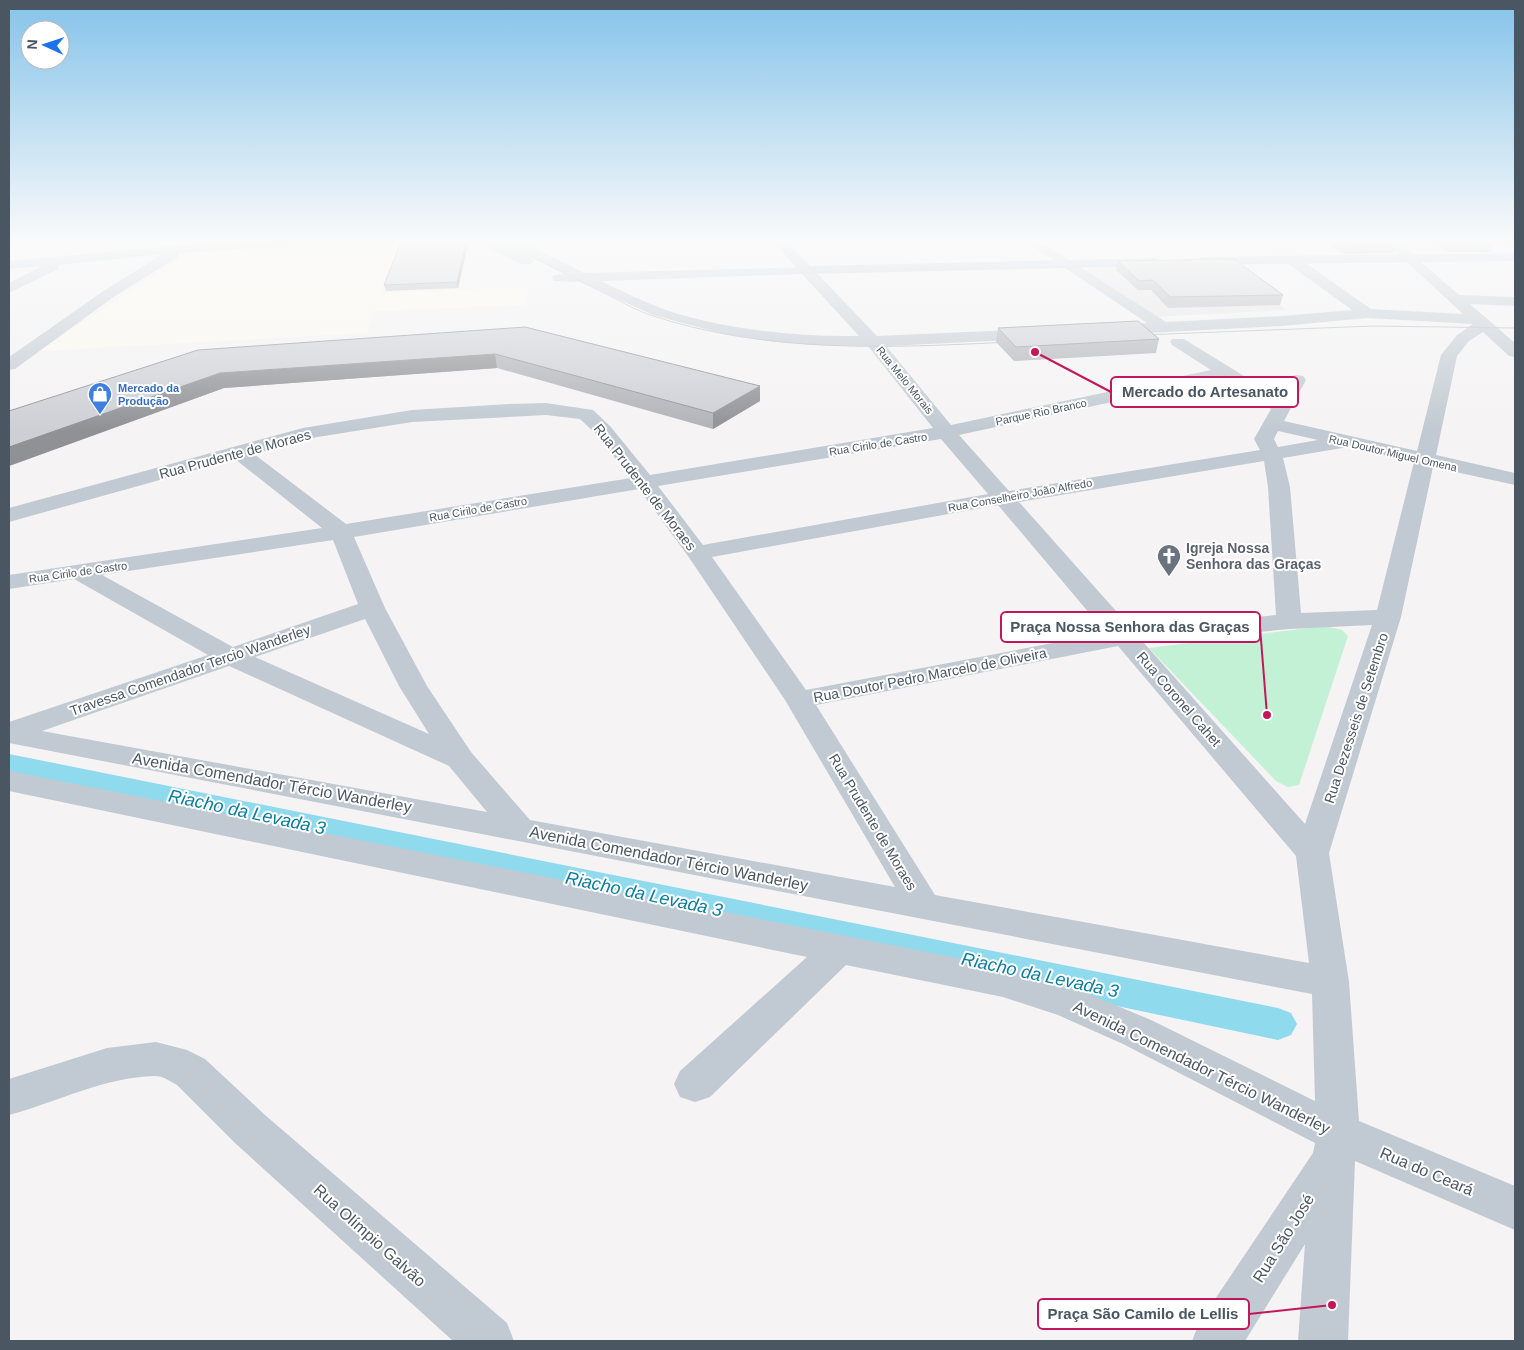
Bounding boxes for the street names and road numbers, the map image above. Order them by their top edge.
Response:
street label: Rua Melo Morais [874,344,936,416]
street label: Parque Rio Branco [994,396,1088,428]
street label: Rua Prudente de Moraes [591,420,699,554]
street label: Rua Prudente de Moraes [157,426,313,482]
street label: Rua Cirilo de Castro [828,430,928,458]
street label: Rua Doutor Miguel Omena [1328,432,1459,474]
street label: Rua Conselheiro João Alfredo [947,476,1093,514]
street label: Rua Cirilo de Castro [428,494,528,524]
street label: Rua Cirilo de Castro [28,559,128,585]
street label: Travessa Comendador Tercio Wanderley [68,621,312,719]
street label: Rua Dezesseis de Setembro [1321,631,1391,805]
street label: Rua Doutor Pedro Marcelo de Oliveira [812,644,1048,705]
street label: Rua Coronel Cahet [1134,649,1224,750]
street label: Avenida Comendador Tércio Wanderley [131,750,413,815]
street label: Rua Prudente de Moraes [826,751,920,893]
street label: Avenida Comendador Tércio Wanderley [528,823,810,894]
street label: Avenida Comendador Tércio Wanderley [1071,998,1333,1137]
street label: Rua do Ceará [1378,1144,1476,1199]
street label: Rua Olímpio Galvão [310,1181,429,1290]
street label: Rua São José [1250,1191,1317,1285]

